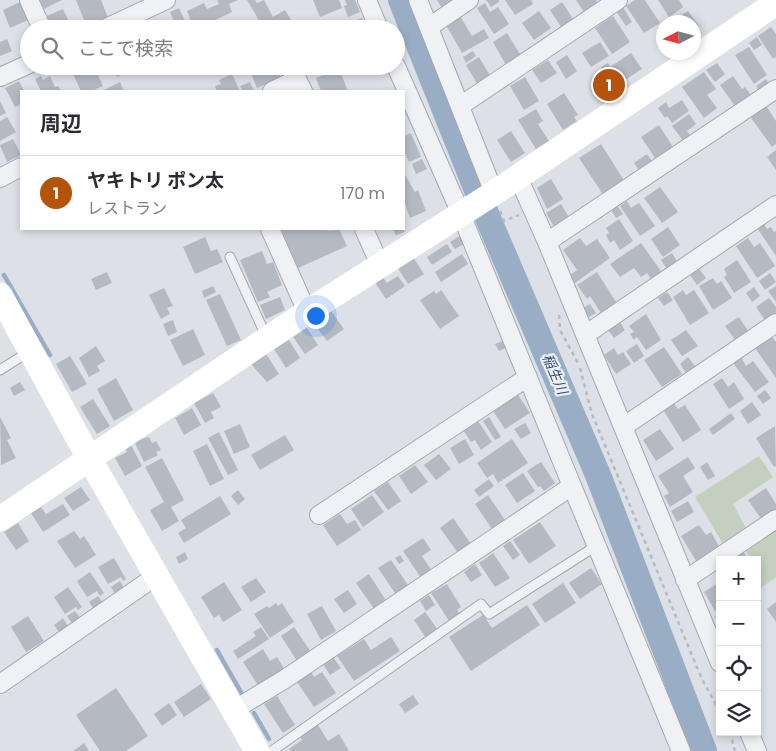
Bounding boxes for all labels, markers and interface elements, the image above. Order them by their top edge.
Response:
north arrow [656,15,701,60]
search box [20,20,405,75]
icon: search [38,34,66,62]
text: ここで検索 [78,35,173,62]
pin: 1 [593,66,625,104]
text: 周辺 [40,109,82,138]
text: ヤキトリ ポン太 [87,167,224,194]
text: 1 [53,182,59,205]
text: 170 m [340,182,385,205]
text: レストラン [87,197,167,220]
your location [303,303,329,329]
water label: 稲生川 [538,351,573,399]
map controls [716,556,761,736]
button: + [716,556,761,601]
button: − [716,601,761,646]
button: locate [716,646,761,691]
button: layers [716,691,761,736]

